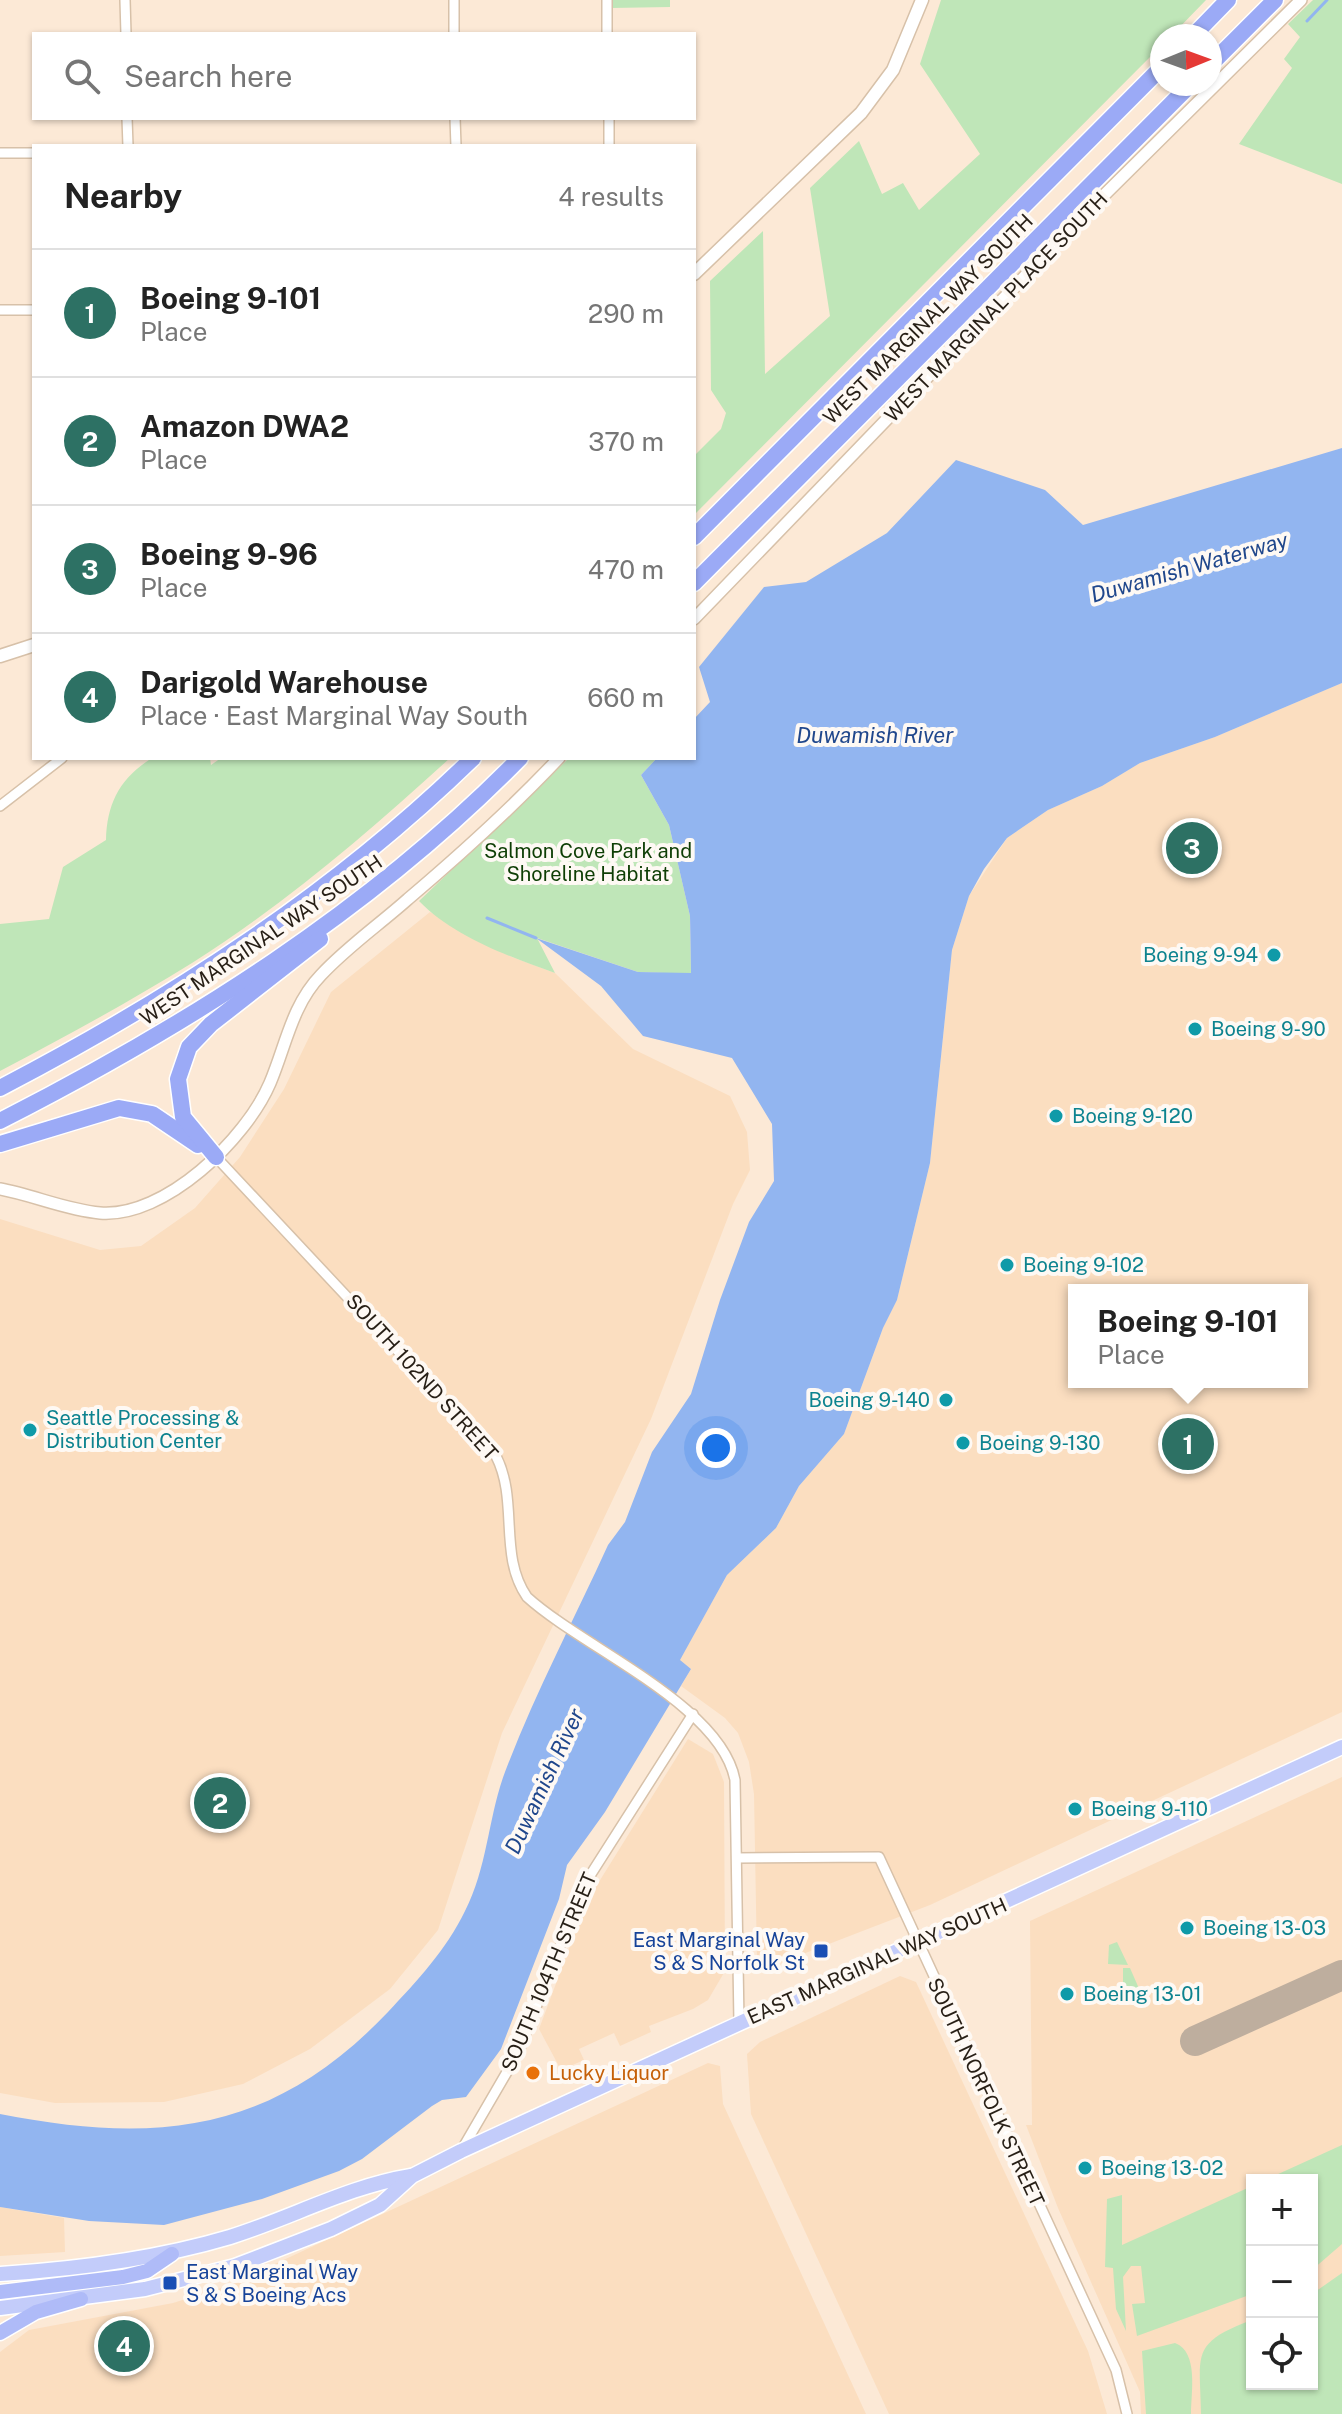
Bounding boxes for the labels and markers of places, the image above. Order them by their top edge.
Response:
pin: 3 [1166,818,1218,878]
place label: Boeing 9-94 [1143,943,1258,967]
marker: Boeing 9-94 [1265,946,1283,964]
place label: Boeing 9-90 [1211,1017,1326,1041]
marker: Boeing 9-90 [1186,1020,1204,1038]
place label: Boeing 9-120 [1072,1104,1193,1128]
marker: Boeing 9-120 [1047,1107,1065,1125]
place label: Boeing 9-102 [1023,1253,1144,1277]
marker: Boeing 9-102 [998,1256,1016,1274]
place label: Boeing 9-140 [808,1388,930,1412]
marker: Boeing 9-140 [937,1391,955,1409]
place label: Seattle Processing & Distribution Center [46,1406,239,1453]
pin: 1 [1162,1414,1214,1474]
marker: Seattle Processing & Distribution Center [21,1421,39,1439]
place label: Boeing 9-130 [979,1431,1100,1455]
marker: Boeing 9-130 [954,1434,972,1452]
pin: 2 [194,1773,246,1833]
place label: Boeing 9-110 [1091,1797,1208,1821]
marker: Boeing 9-110 [1066,1800,1084,1818]
place label: Boeing 13-03 [1203,1916,1326,1940]
marker: Boeing 13-03 [1178,1919,1196,1937]
place label: East Marginal Way S & S Norfolk St [633,1928,805,1975]
marker: East Marginal Way S & S Norfolk St [812,1942,830,1960]
place label: Boeing 13-01 [1083,1982,1202,2006]
marker: Boeing 13-01 [1058,1985,1076,2003]
place label: Lucky Liquor [549,2061,669,2085]
marker: Lucky Liquor [524,2064,542,2082]
place label: Boeing 13-02 [1101,2156,1224,2180]
marker: Boeing 13-02 [1076,2159,1094,2177]
place label: East Marginal Way S & S Boeing Acs [186,2260,358,2307]
marker: East Marginal Way S & S Boeing Acs [161,2274,179,2292]
pin: 4 [98,2316,150,2376]

